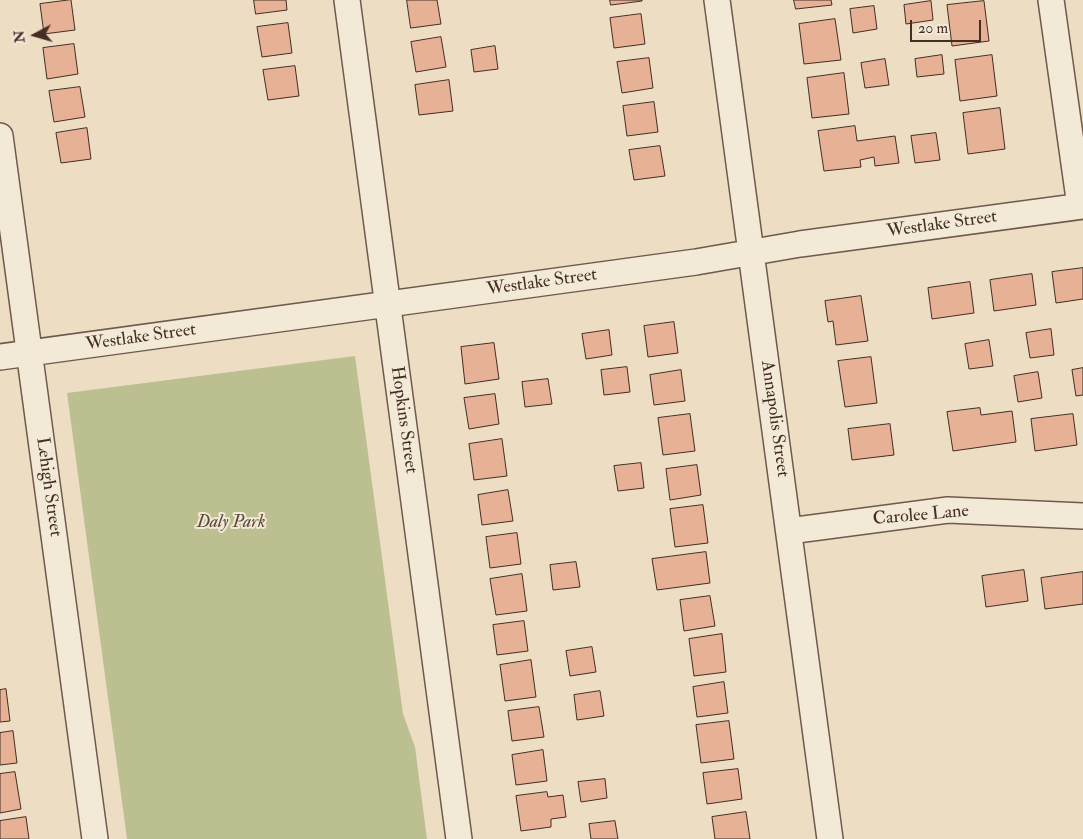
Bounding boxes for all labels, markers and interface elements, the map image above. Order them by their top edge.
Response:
north arrow [10,10,60,60]
scale bar [913,10,984,42]
text: 20 m [918,19,948,38]
text: N [10,30,29,44]
street label: Westlake Street [885,207,999,243]
street label: Westlake Street [485,265,599,301]
street label: Westlake Street [84,320,198,356]
street label: Annapolis Street [755,359,793,479]
street label: Hopkins Street [385,365,421,475]
street label: Lehigh Street [30,436,66,538]
street label: Carolee Lane [872,501,970,531]
park label: Daly Park [197,512,265,534]

